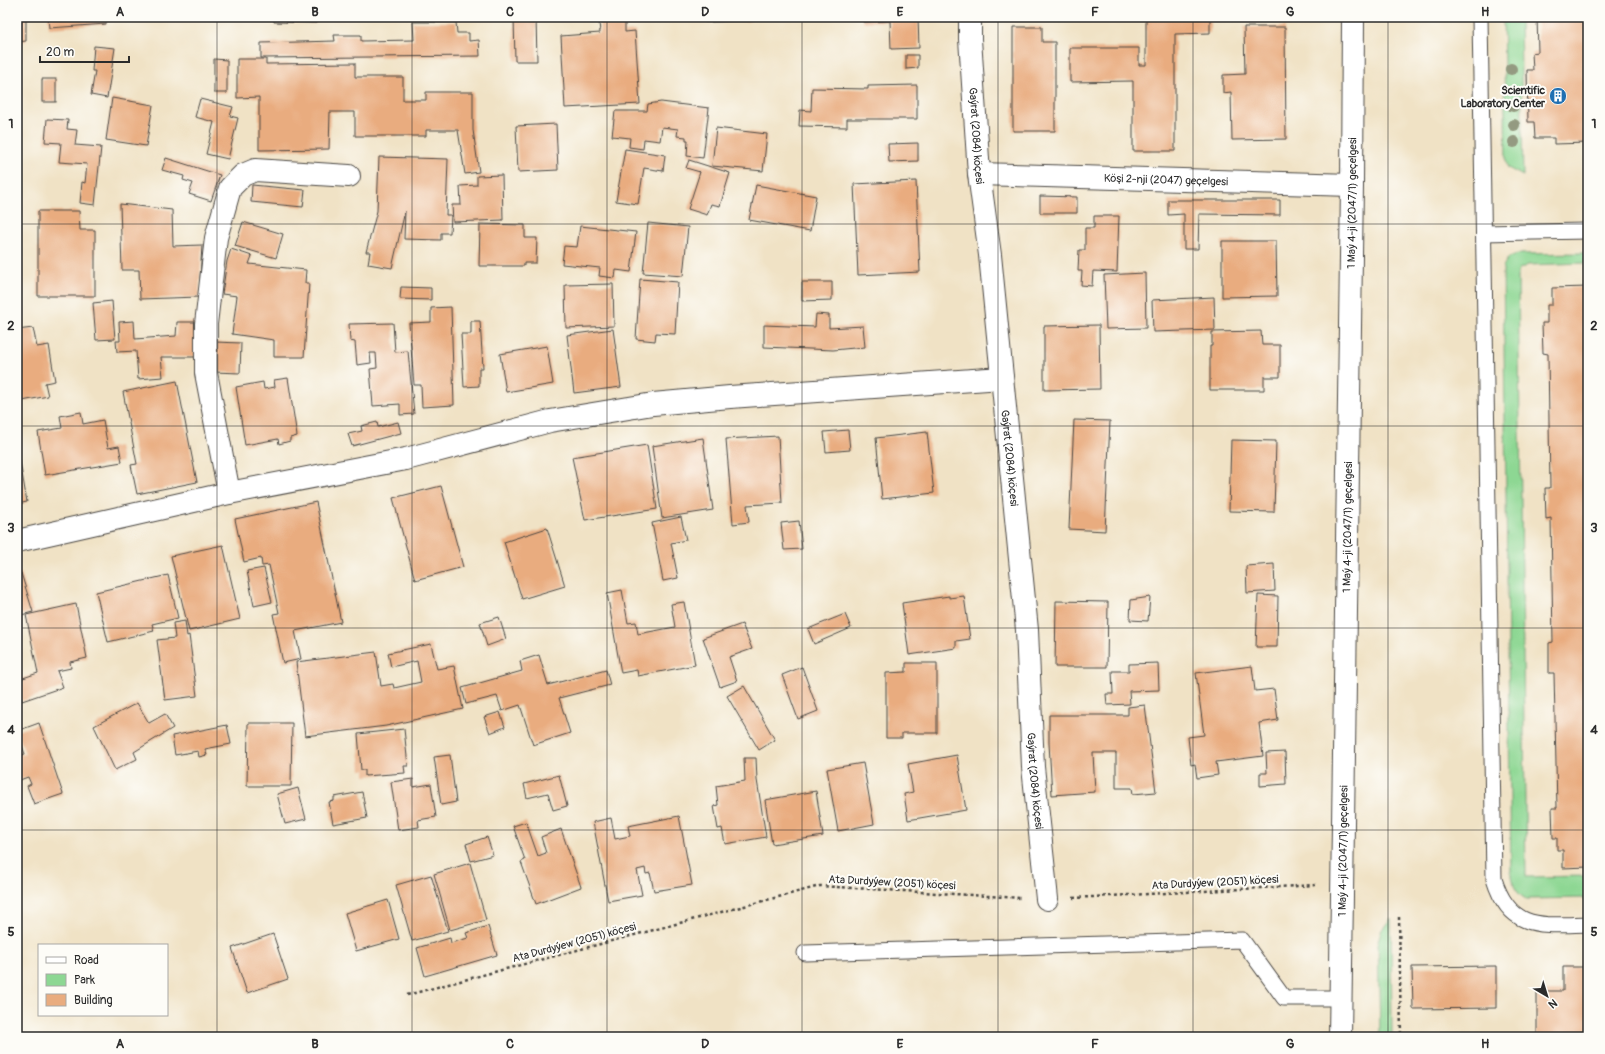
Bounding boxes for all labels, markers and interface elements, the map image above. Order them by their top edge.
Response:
text: A [116,4,125,20]
text: B [311,4,319,20]
text: C [506,4,514,20]
text: D [701,4,709,20]
text: E [897,4,904,20]
text: F [1091,4,1099,20]
text: G [1286,4,1295,20]
text: H [1481,4,1489,20]
scale bar [40,38,129,64]
text: 20 m [46,45,75,60]
place label: Scientific Laboratory Center [1460,84,1546,110]
building icon: Scientific Laboratory Center [1548,86,1568,106]
street label: Gaýrat (2084) köçesi [966,87,986,185]
text: 1 [8,116,14,132]
text: 1 [1591,116,1597,132]
street label: 1 Maý 4-ji (2047/1) geçelgesi [1345,137,1359,269]
street label: Köşi 2-nji (2047) geçelgesi [1104,172,1228,188]
text: 2 [7,318,15,334]
text: 2 [1590,318,1598,334]
street label: Gaýrat (2084) köçesi [998,409,1021,507]
street label: 1 Maý 4-ji (2047/1) geçelgesi [1340,461,1355,593]
text: 3 [7,520,15,536]
text: 3 [1590,520,1598,536]
text: 4 [7,722,15,738]
text: 4 [1590,722,1598,738]
street label: Gaýrat (2084) köçesi [1025,732,1046,830]
street label: 1 Maý 4-ji (2047/1) geçelgesi [1336,785,1351,917]
street label: Ata Durdyýew (2051) köçesi [828,873,956,892]
street label: Ata Durdyýew (2051) köçesi [1151,873,1279,892]
street label: Ata Durdyýew (2051) köçesi [511,920,637,965]
text: 5 [7,924,15,940]
text: 5 [1590,924,1598,940]
legend [38,944,168,1016]
text: Road [74,953,99,968]
text: Park [74,973,95,988]
north arrow [1527,976,1567,1016]
text: Building [74,993,113,1008]
text: N [1545,996,1560,1011]
text: A [116,1036,125,1052]
text: B [311,1036,319,1052]
text: C [506,1036,514,1052]
text: D [701,1036,709,1052]
text: E [897,1036,904,1052]
text: F [1091,1036,1099,1052]
text: G [1286,1036,1295,1052]
text: H [1481,1036,1489,1052]

